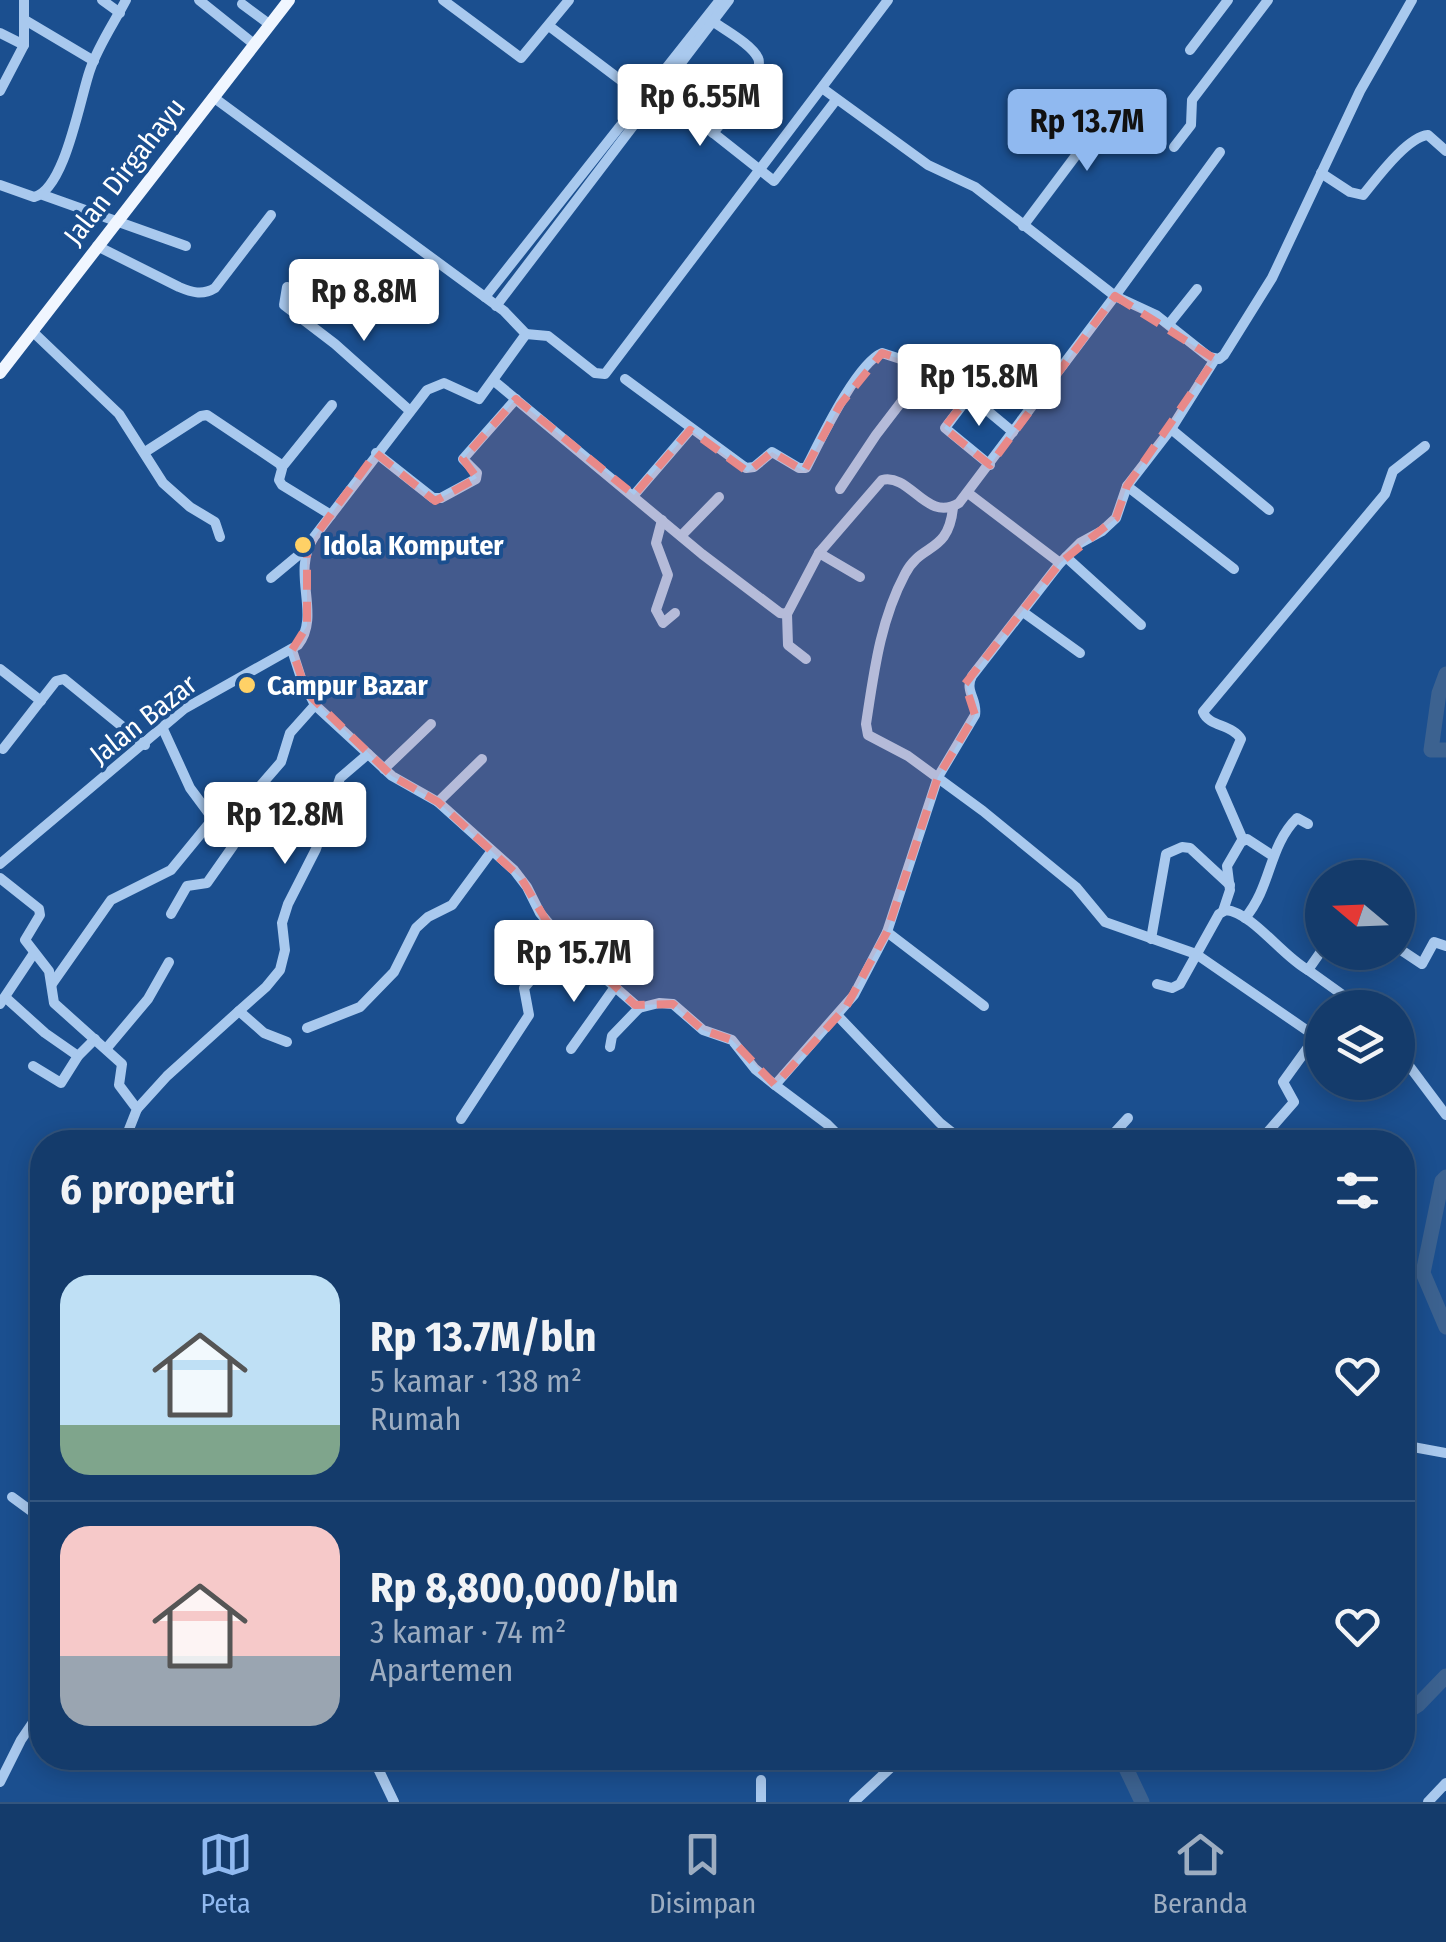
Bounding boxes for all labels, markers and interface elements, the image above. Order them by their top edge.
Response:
pin: Rp 6.55M [597,64,803,149]
text: Rp 6.55M [640,77,760,115]
pin: Rp 13.7M [984,89,1190,174]
street label: Jalan Dirgahayu [57,91,192,251]
text: Rp 13.7M [1030,102,1144,140]
pin: Rp 8.8M [272,259,456,344]
text: Rp 8.8M [311,272,417,310]
pin: Rp 15.8M [876,344,1082,429]
text: Rp 15.8M [920,357,1038,395]
place label: Idola Komputer [323,529,504,562]
marker: Idola Komputer [292,534,314,556]
street label: Jalan Bazar [83,667,204,771]
place label: Campur Bazar [267,669,428,702]
marker: Campur Bazar [236,674,258,696]
pin: Rp 12.8M [182,782,388,867]
text: Rp 12.8M [226,795,344,833]
north arrow [1305,860,1415,970]
map controls [1305,860,1415,1100]
pin: Rp 15.7M [471,920,677,1005]
text: Rp 15.7M [516,933,632,971]
button: layers [1305,990,1415,1100]
icon: filters [1330,1163,1385,1218]
text: 6 properti [60,1165,235,1215]
text: Rp 13.7M/bln [370,1312,596,1362]
icon: home [140,1315,260,1435]
icon: heart [1330,1348,1385,1403]
text: 5 kamar · 138 m² [370,1362,582,1400]
text: Rumah [370,1400,461,1438]
text: Rp 8,800,000/bln [370,1563,679,1613]
icon: home [140,1566,260,1686]
icon: heart [1330,1599,1385,1654]
text: 3 kamar · 74 m² [370,1613,566,1651]
text: Apartemen [370,1651,514,1689]
tab: Peta [198,1827,253,1920]
tab: Disimpan [649,1827,756,1920]
tab: Beranda [1153,1827,1248,1920]

